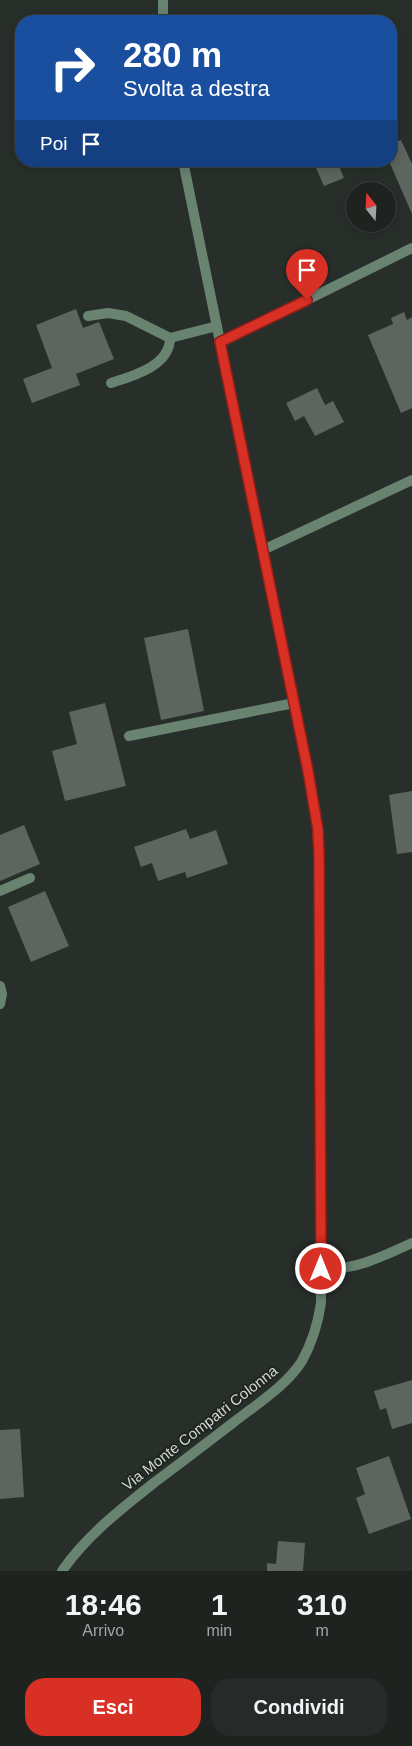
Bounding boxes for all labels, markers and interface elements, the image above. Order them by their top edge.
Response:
icon: right [40,35,105,100]
text: 280 m [123,35,222,74]
text: Svolta a destra [123,76,270,101]
icon: arrive [77,130,105,158]
text: Poi [40,133,67,154]
north arrow [346,182,396,232]
map controls [346,182,396,232]
pin [286,249,328,300]
icon: arrive [293,256,321,284]
position arrow [294,1242,346,1294]
street label: Via Monte Compatri Colonna [119,1361,281,1494]
text: 18:46 [65,1588,142,1621]
text: 1 [211,1588,228,1621]
text: 310 [297,1588,347,1621]
text: Arrivo [82,1622,124,1639]
text: min [206,1622,232,1639]
text: m [315,1622,329,1639]
button: Esci [25,1678,201,1736]
button: Condividi [211,1678,387,1736]

